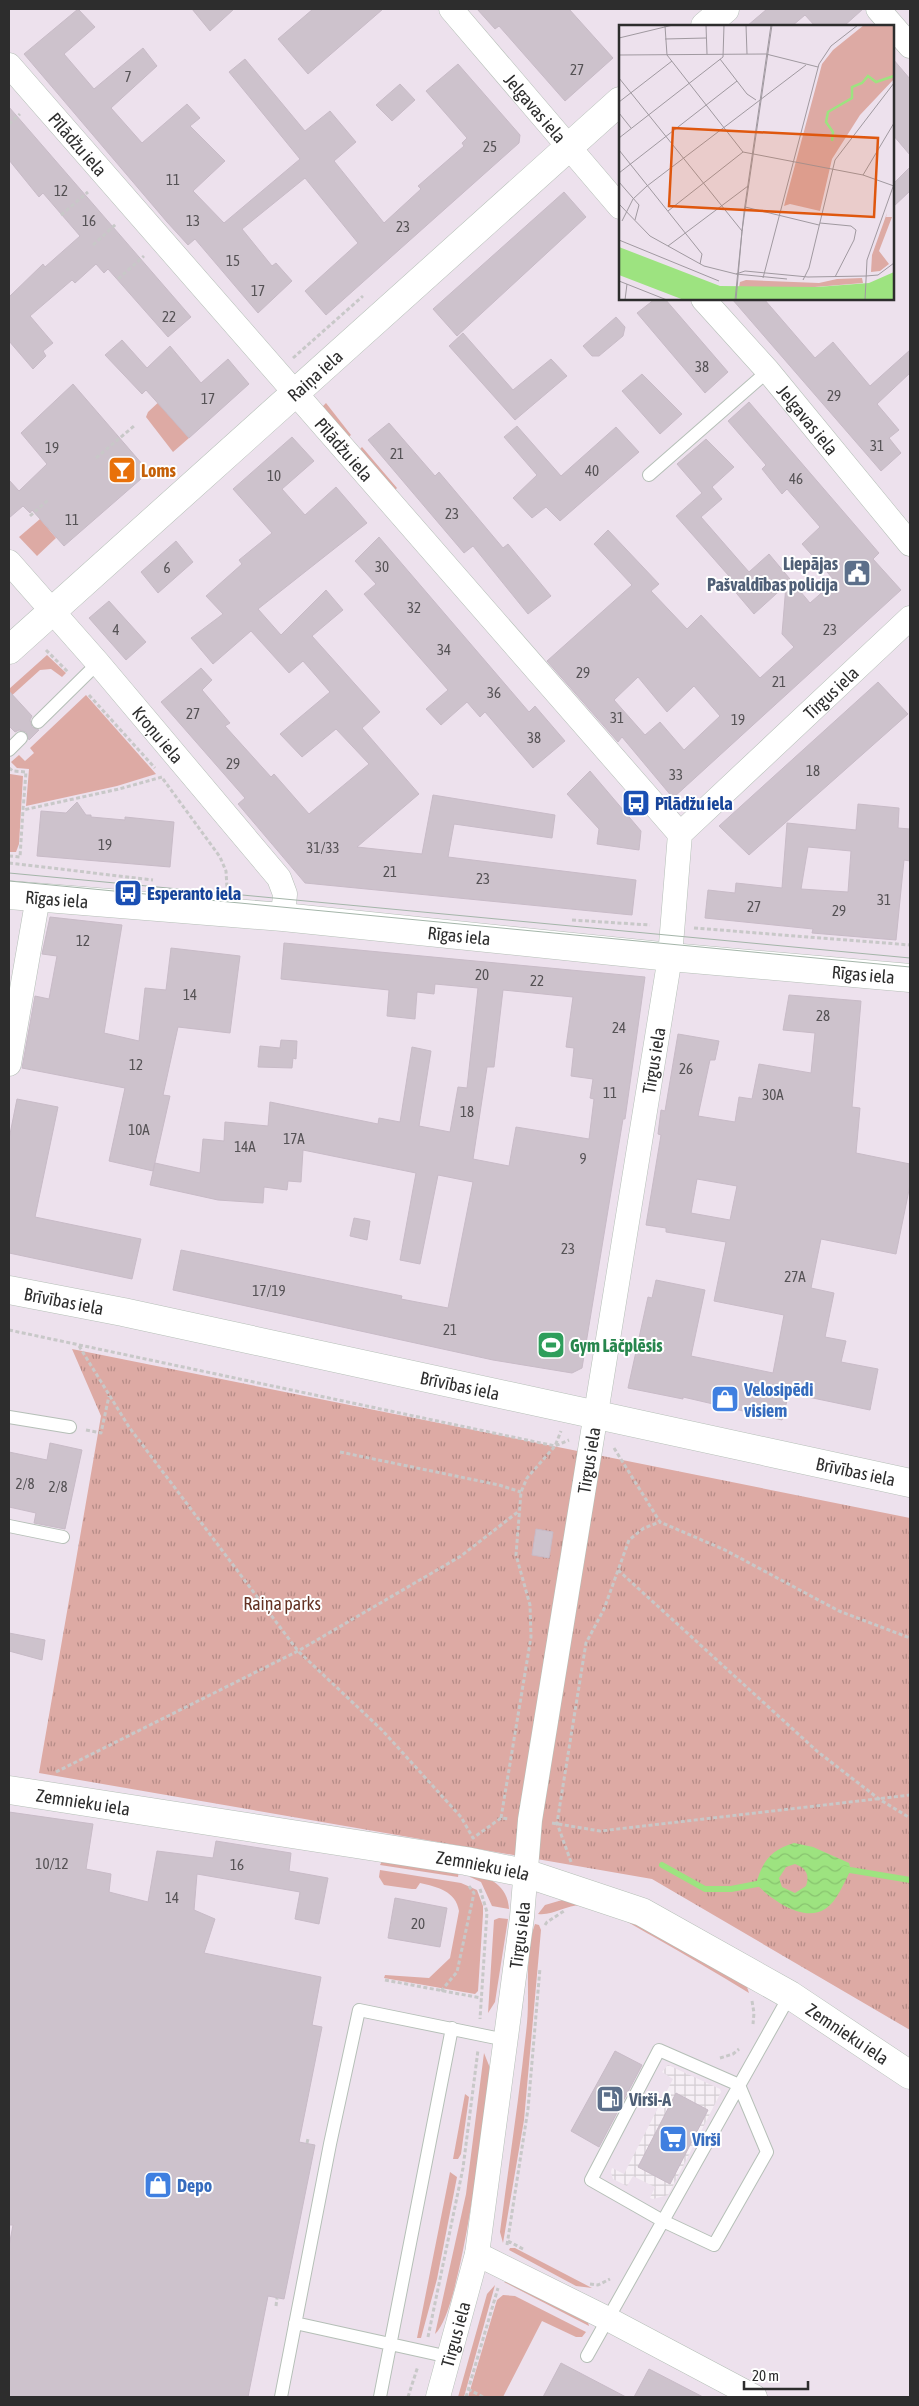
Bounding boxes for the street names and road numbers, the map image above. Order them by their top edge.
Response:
street label: Jelgavas iela [500,69,571,147]
street label: Pīlādžu iela [45,108,111,180]
street label: Raiņa iela [283,345,346,405]
street label: Jelgavas iela [773,381,843,459]
street label: Pīlādžu iela [311,413,378,485]
street label: Tirgus iela [799,662,862,723]
street label: Kroņu iela [128,702,188,767]
street label: Rīgas iela [24,886,89,912]
street label: Rīgas iela [427,922,492,949]
street label: Rīgas iela [831,961,896,987]
street label: Tirgus iela [637,1026,669,1095]
street label: Brīvības iela [22,1283,106,1319]
street label: Brīvības iela [418,1366,502,1404]
street label: Tirgus iela [573,1425,604,1495]
street label: Brīvības iela [814,1452,898,1490]
street label: Zemnieku iela [35,1784,132,1819]
street label: Zemnieku iela [435,1846,533,1884]
street label: Tirgus iela [505,1901,534,1970]
street label: Zemnieku iela [802,1998,893,2068]
street label: Tirgus iela [436,2299,474,2369]

